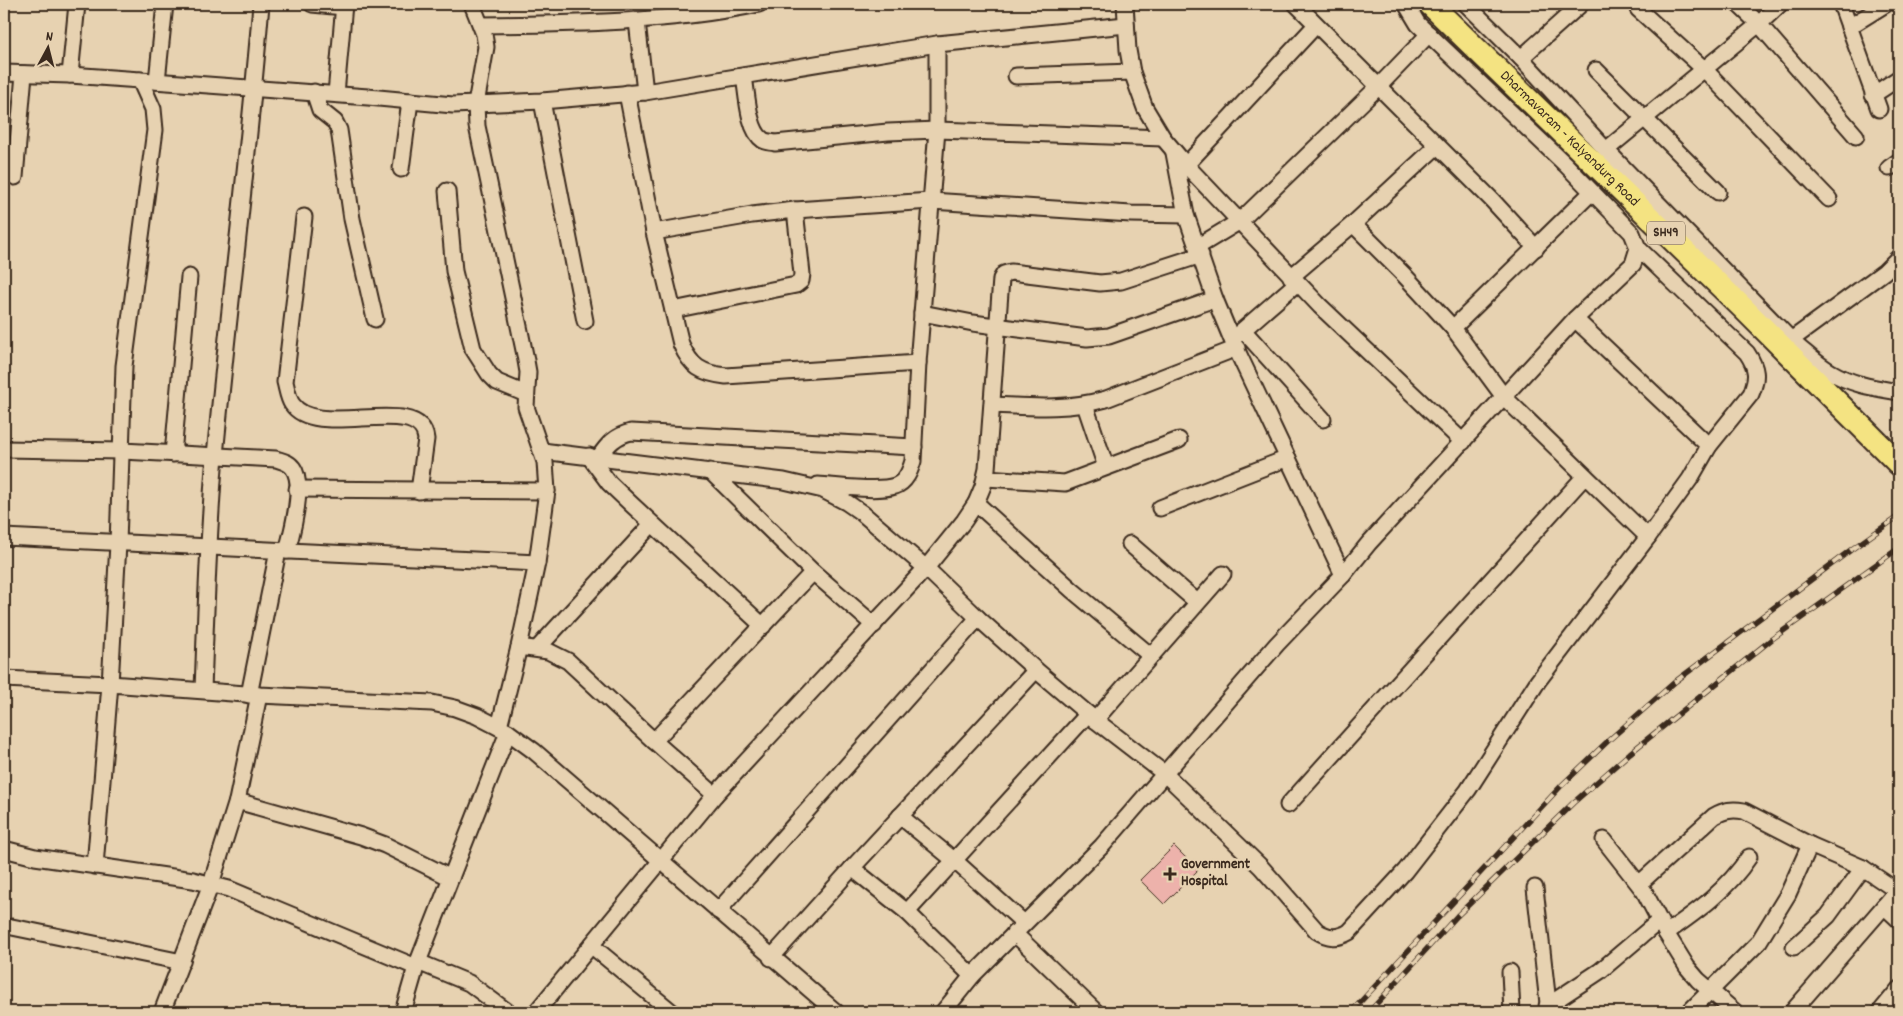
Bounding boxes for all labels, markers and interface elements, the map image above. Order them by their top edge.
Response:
north arrow [22,22,72,72]
text: N [45,27,54,47]
street label: Dharmavaram - Kalyandurg Road [1494,66,1644,212]
road number: SH49 [1647,222,1685,244]
place label: Government Hospital [1181,854,1250,893]
marker: Government Hospital [1163,867,1177,881]

